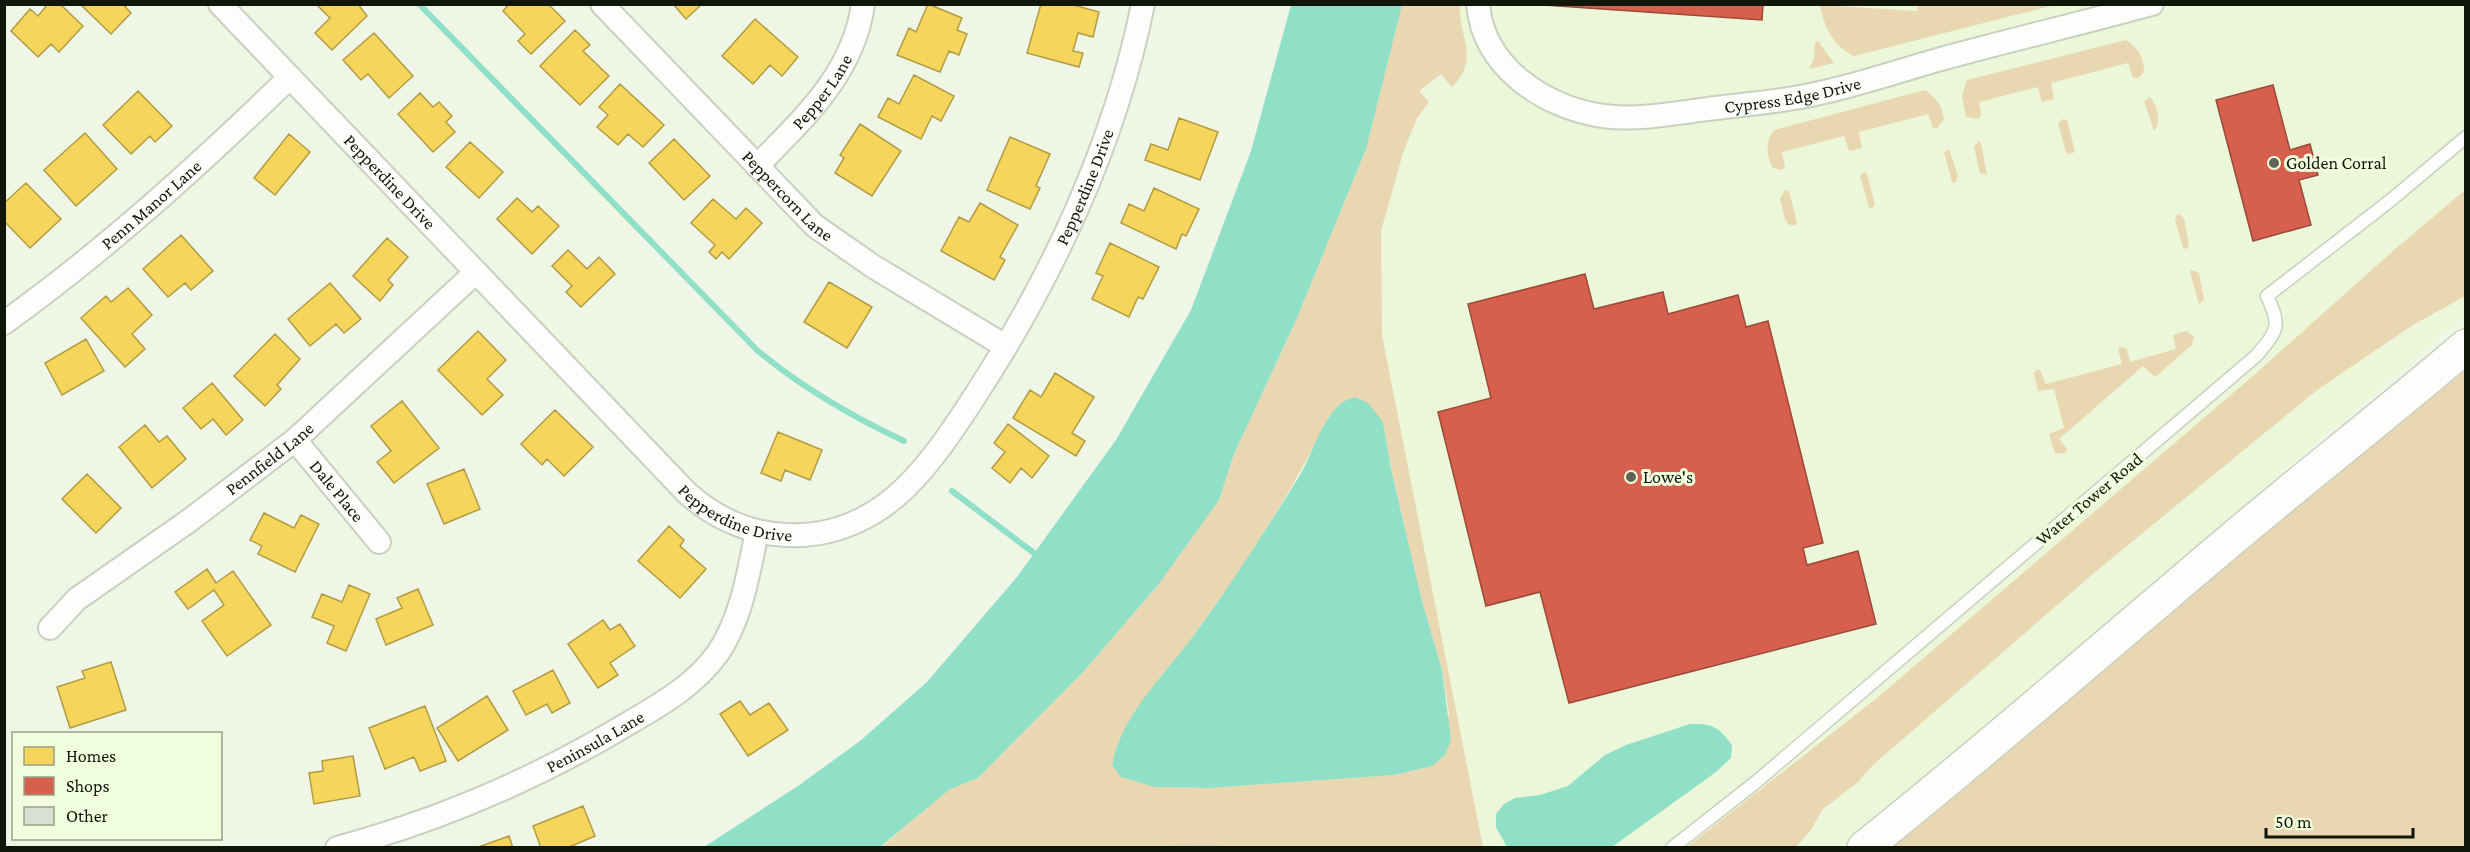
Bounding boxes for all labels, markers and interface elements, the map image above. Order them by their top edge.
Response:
street label: Pepper Lane [788,51,856,133]
street label: Cypress Edge Drive [1723,73,1863,117]
street label: Pepperdine Drive [1052,126,1118,248]
street label: Pepperdine Drive [340,130,440,234]
street label: Peppercorn Lane [738,146,837,245]
place label: Golden Corral [2286,153,2387,173]
street label: Penn Manor Lane [97,156,205,254]
marker: Golden Corral [2267,156,2281,170]
street label: Pennfield Lane [222,418,318,499]
street label: Water Tower Road [2032,448,2147,549]
street label: Dale Place [306,456,368,526]
place label: Lowe's [1643,467,1693,487]
marker: Lowe's [1624,470,1638,484]
street label: Pepperdine Drive [674,480,792,545]
street label: Peninsula Lane [543,706,648,777]
legend [12,732,222,840]
text: Homes [66,746,116,766]
text: Shops [66,776,110,796]
scale bar [2266,801,2413,839]
text: Other [66,806,109,826]
text: 50 m [2275,812,2312,832]

